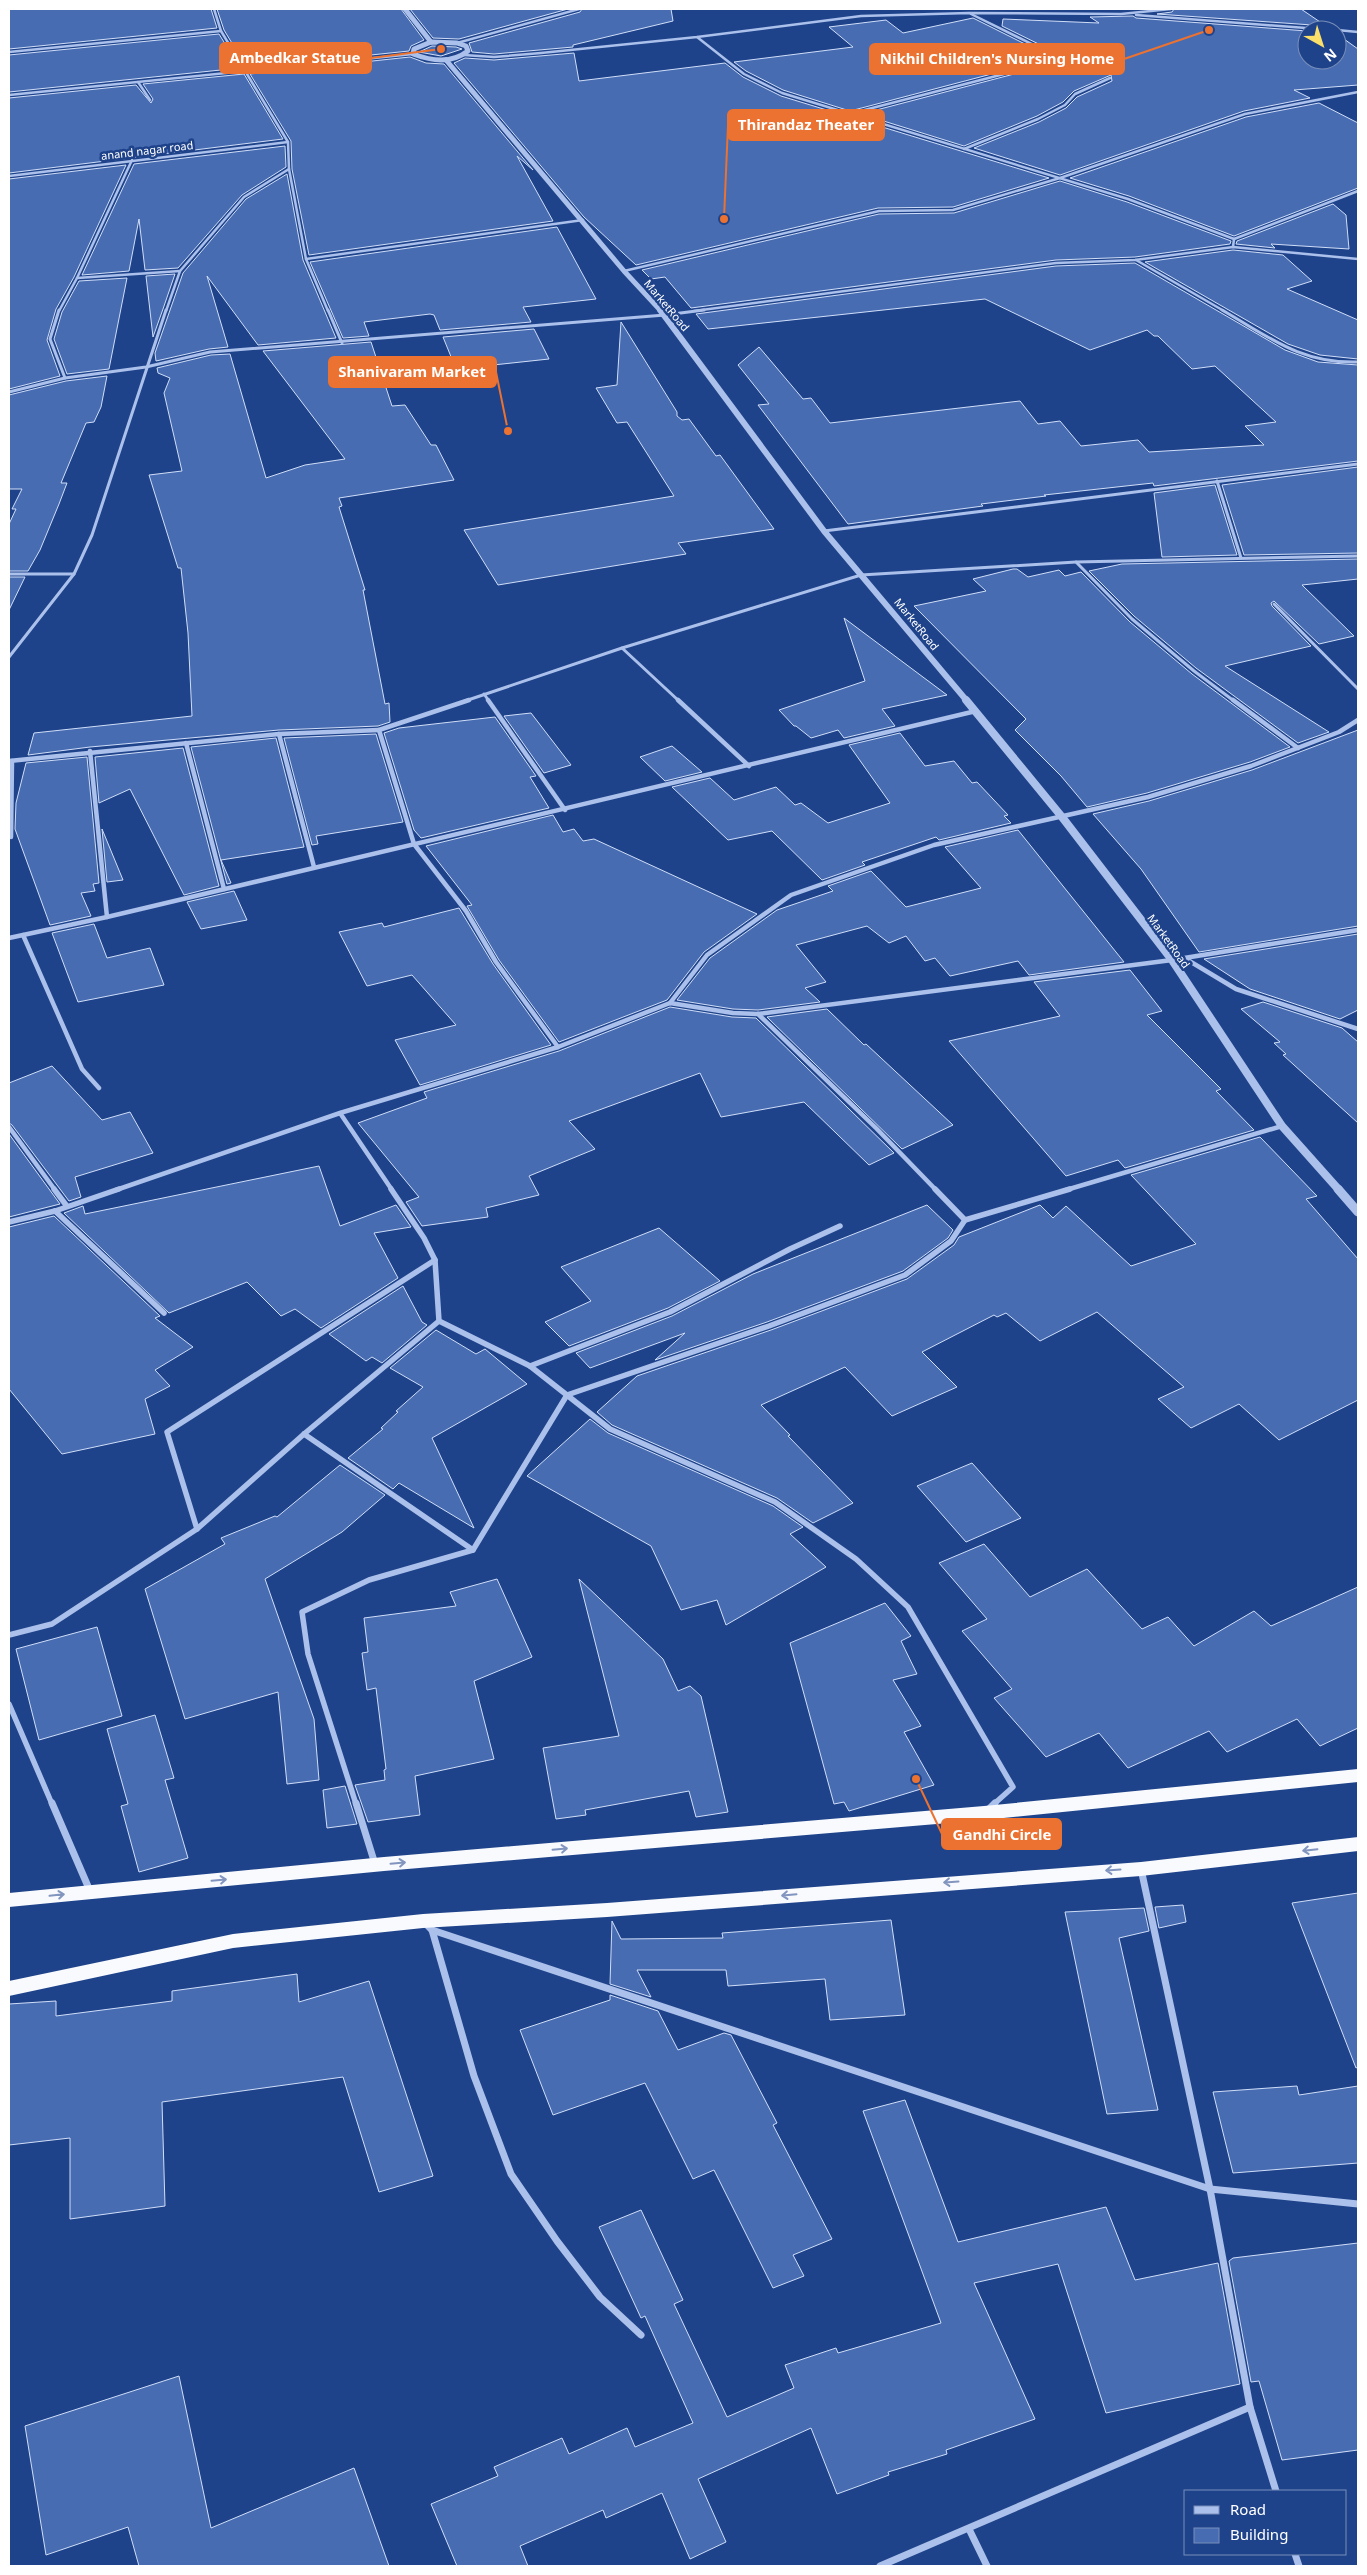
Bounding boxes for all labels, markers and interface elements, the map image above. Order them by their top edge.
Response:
north arrow [1297,20,1347,70]
callout: Ambedkar Statue [220,43,371,73]
callout: Nikhil Children's Nursing Home [870,44,1124,74]
text: N [1320,45,1341,66]
text: Ambedkar Statue [230,47,360,67]
text: Nikhil Children's Nursing Home [880,48,1114,68]
callout: Thirandaz Theater [728,110,884,140]
text: Thirandaz Theater [738,114,874,134]
street label: anand nagar road [100,137,194,163]
street label: MarketRoad [641,276,693,334]
callout: Shanivaram Market [329,357,496,387]
text: Shanivaram Market [338,361,486,381]
street label: MarketRoad [891,595,943,653]
street label: MarketRoad [1144,911,1194,971]
callout: Gandhi Circle [942,1819,1061,1849]
text: Gandhi Circle [953,1824,1051,1844]
one-way arrow [552,1844,568,1854]
one-way arrow [1302,1845,1318,1854]
one-way arrow [390,1858,406,1867]
one-way arrow [1106,1866,1122,1875]
one-way arrow [211,1875,227,1884]
one-way arrow [944,1877,960,1886]
one-way arrow [49,1890,65,1900]
one-way arrow [782,1890,798,1900]
legend [1184,2490,1347,2555]
text: Road [1230,2499,1266,2519]
text: Building [1230,2524,1288,2544]

